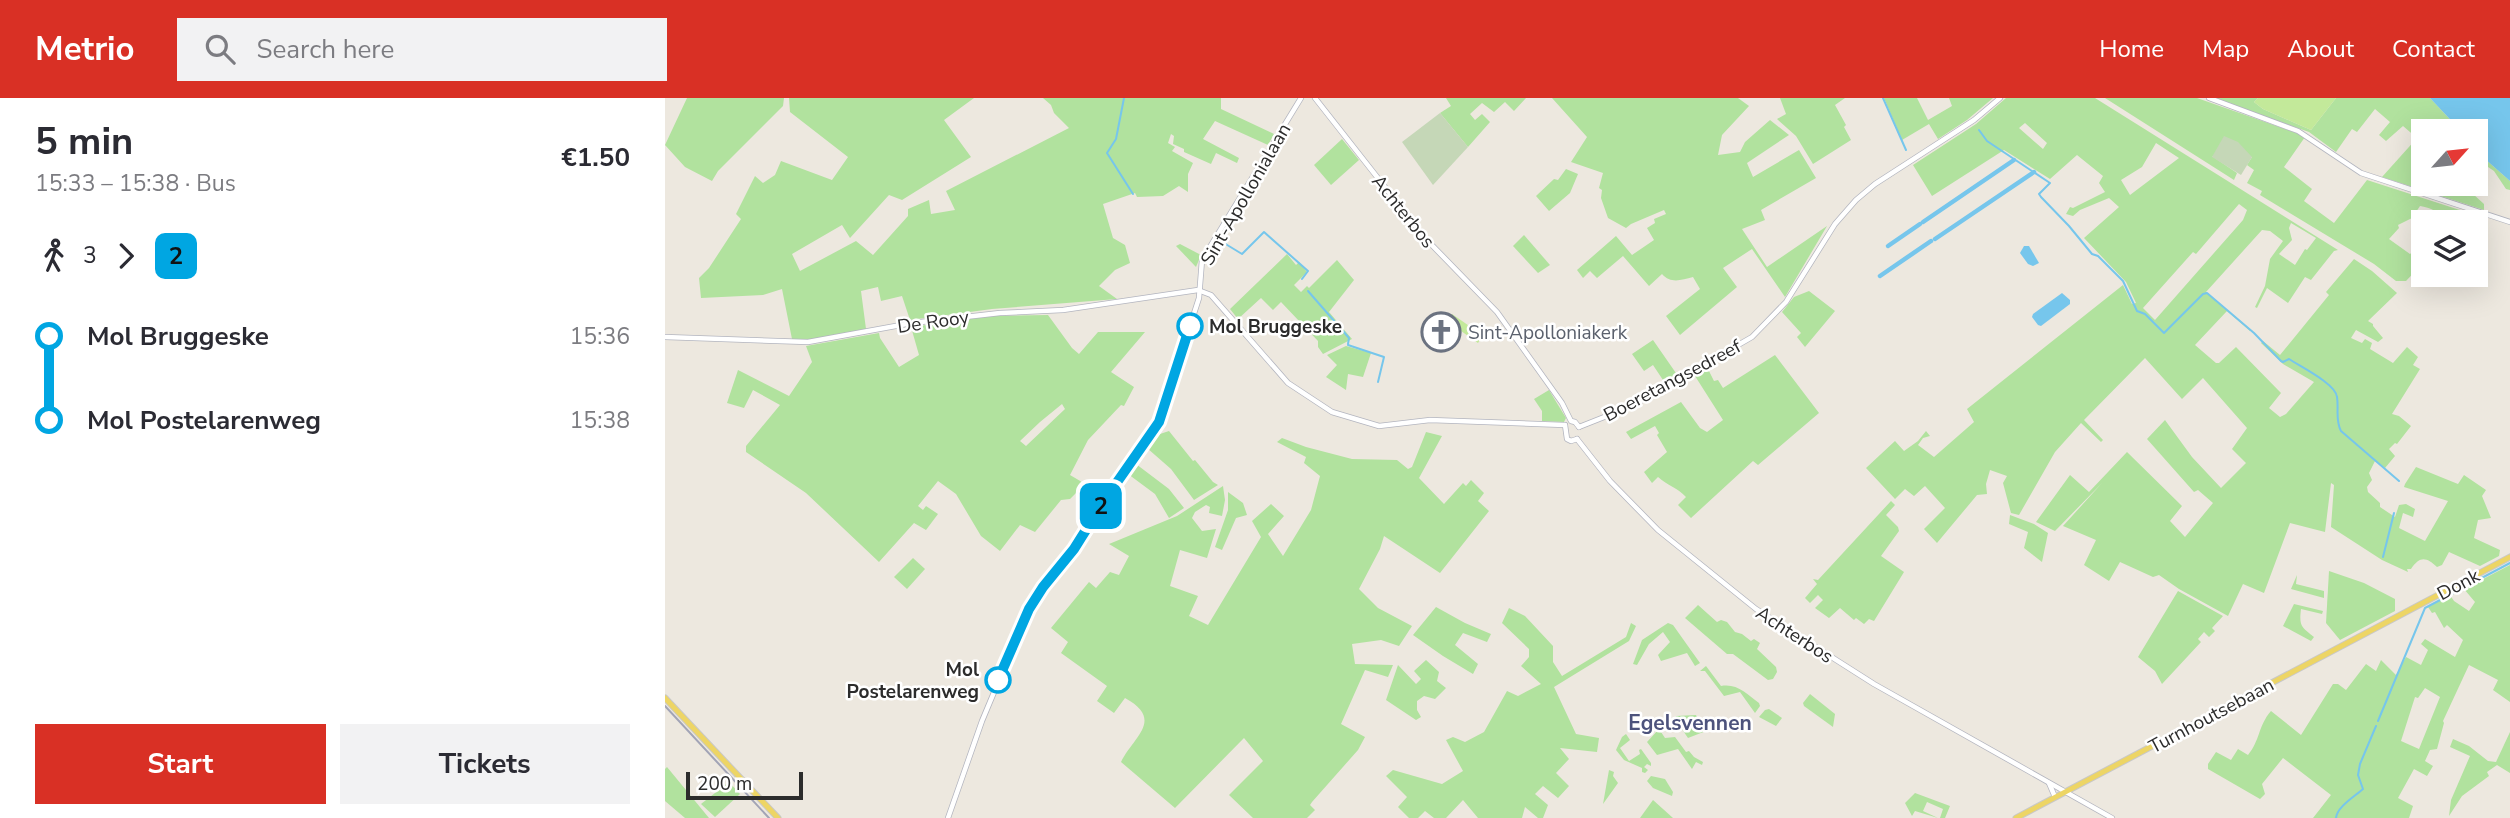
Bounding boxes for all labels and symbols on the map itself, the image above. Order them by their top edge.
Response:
street label: Sint-Apollonialaan [1195,119,1297,270]
north arrow [2411,119,2489,196]
street label: Achterbos [1366,169,1441,254]
street label: De Rooy [896,304,971,340]
church icon: Sint-Apolloniakerk [1420,311,1462,353]
marker: Mol Bruggeske [1177,313,1203,339]
place label: Mol Bruggeske [1209,314,1342,340]
place label: Sint-Apolloniakerk [1468,320,1628,346]
street label: Boeretangsedreef [1599,333,1746,428]
line badge: 2 [1078,483,1124,529]
street label: Donk [2433,563,2485,607]
street label: Achterbos [1751,600,1838,670]
place label: Mol Postelarenweg [847,657,979,705]
marker: Mol Postelarenweg [985,667,1011,693]
street label: Turnhoutsebaan [2144,672,2279,760]
district label: Egelsvennen [1628,709,1752,737]
scale bar [686,769,803,801]

